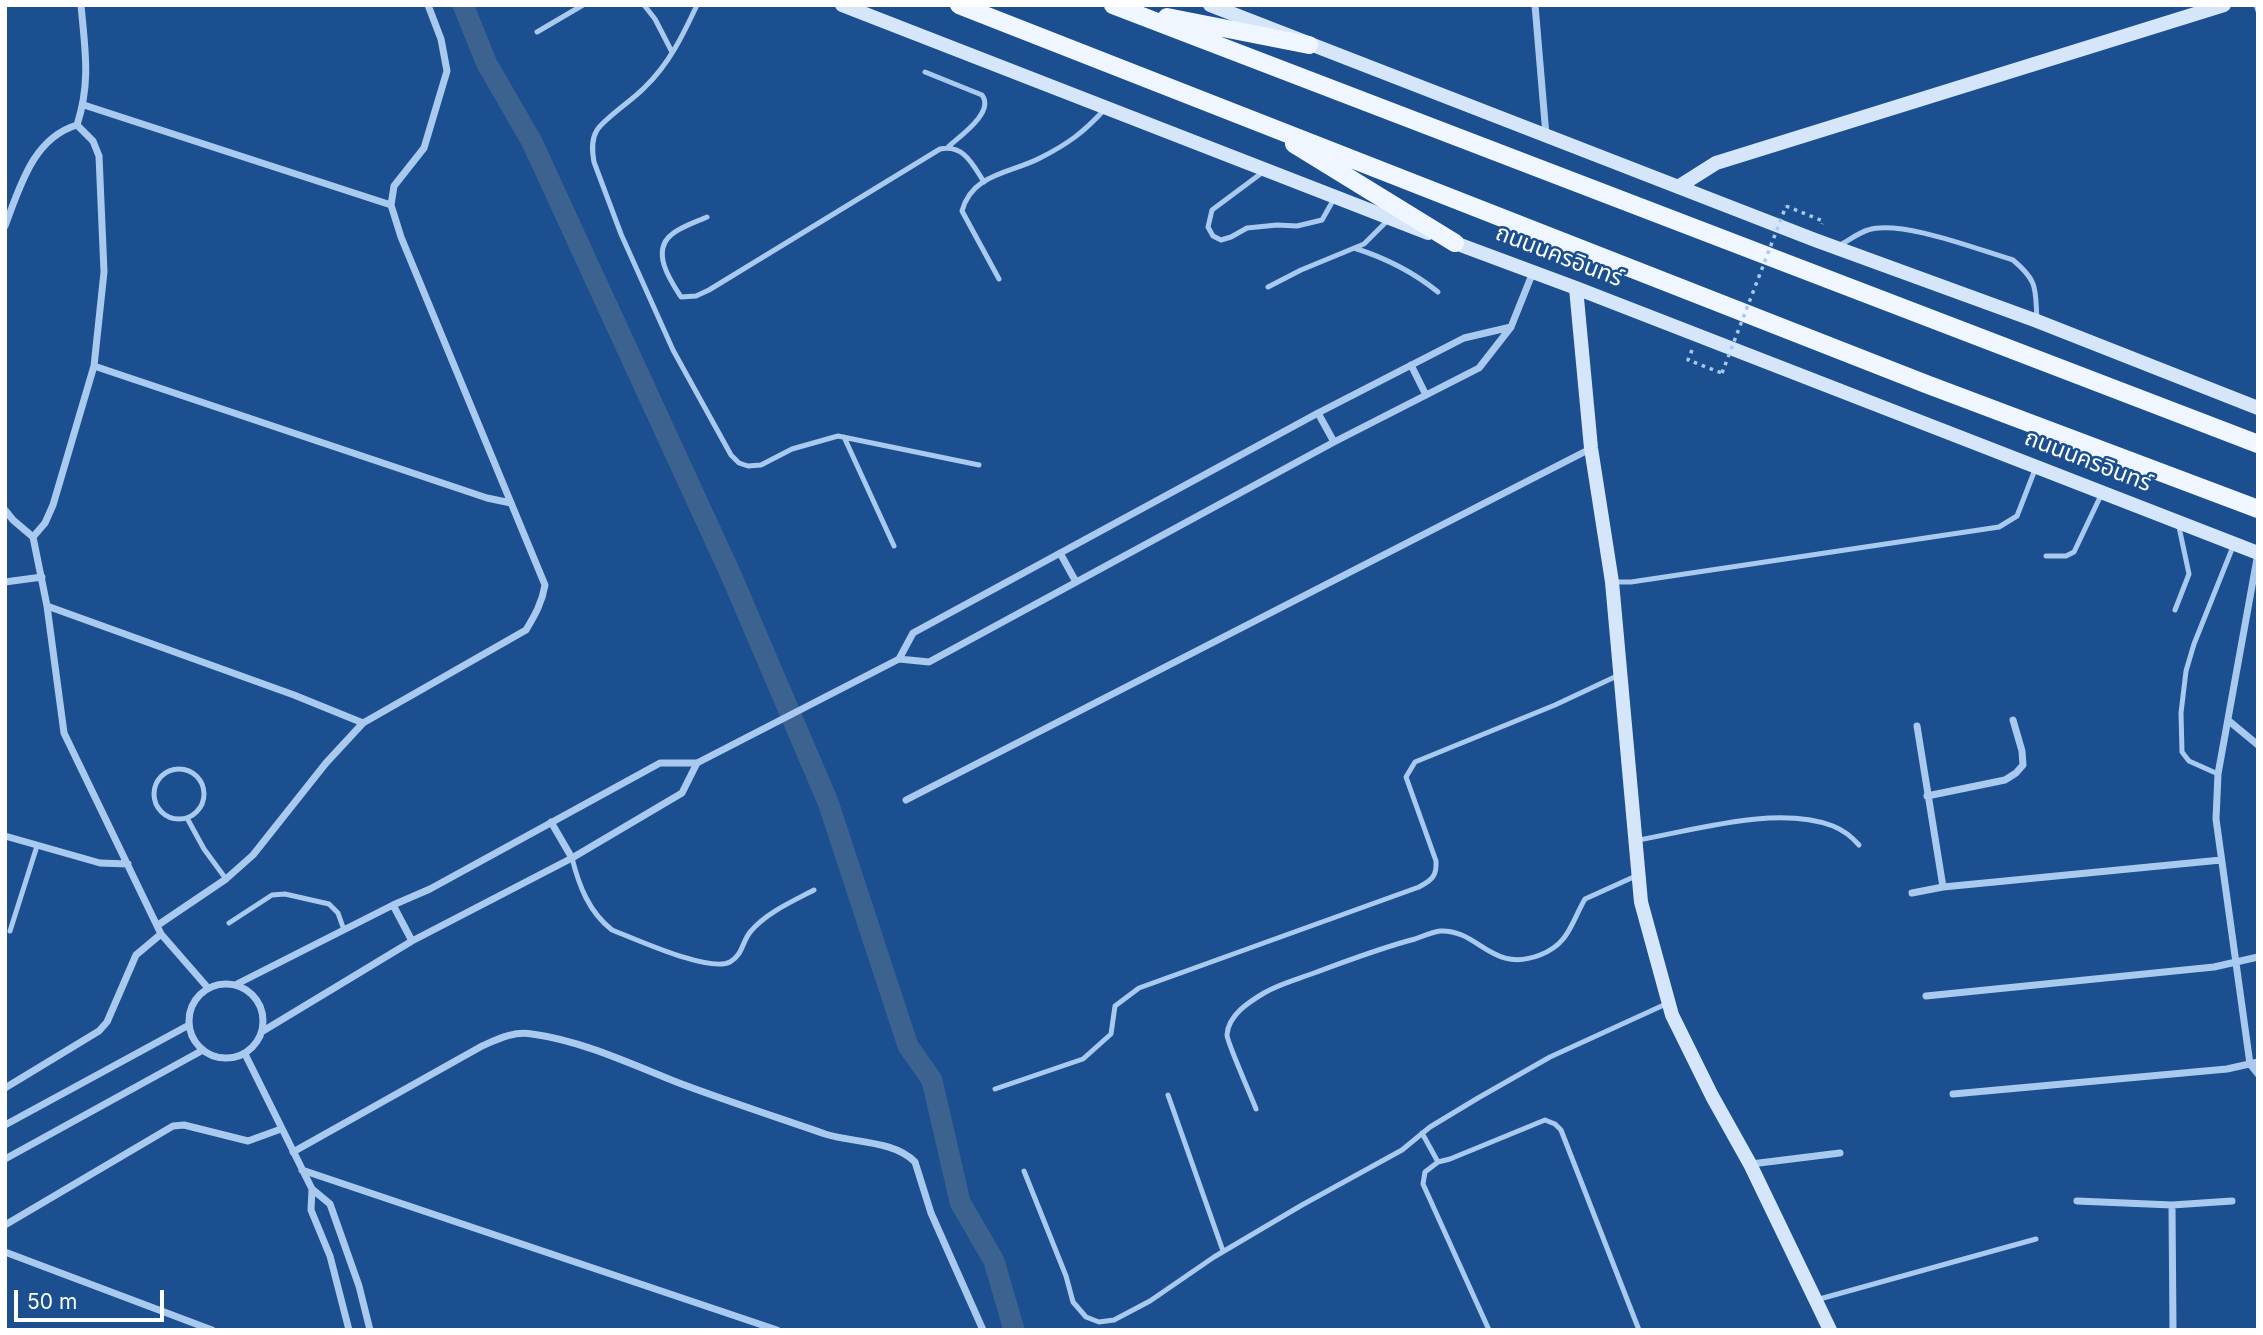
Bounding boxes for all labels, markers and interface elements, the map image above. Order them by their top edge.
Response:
street label: ถนนนครอินทร์ [1491,219,1627,293]
street label: ถนนนครอินทร์ [2020,424,2156,498]
scale bar [18,1276,168,1320]
text: 50 m [27,1289,77,1314]

